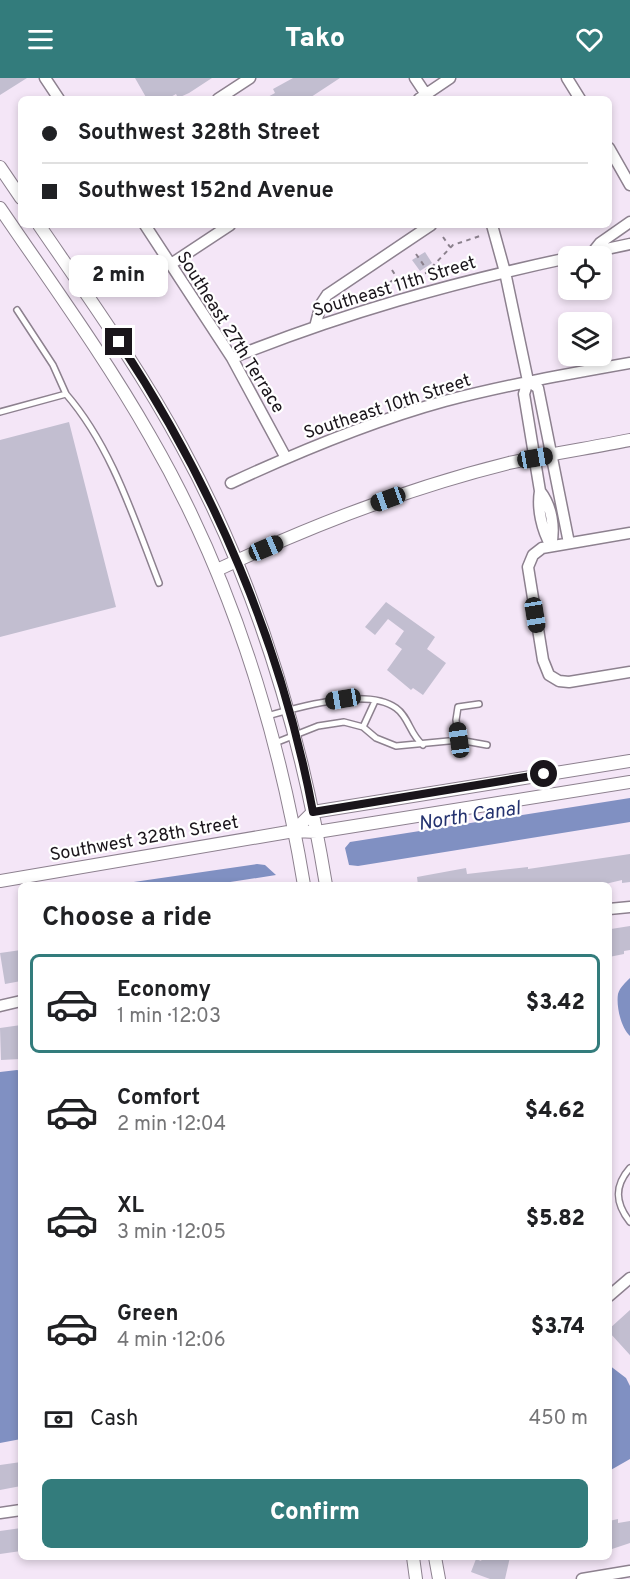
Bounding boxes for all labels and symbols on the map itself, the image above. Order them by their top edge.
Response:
street label: Southeast 27th Terrace [171,248,289,418]
street label: Southeast 11th Street [310,252,479,323]
callout: 2 min [70,255,168,297]
route end [105,328,132,355]
street label: Southeast 10th Street [301,370,474,445]
car [516,446,554,470]
car [368,484,408,514]
car [246,533,286,563]
car [523,596,547,634]
car [324,687,362,711]
car [448,721,470,759]
route start [530,760,557,787]
water label: North Canal [416,796,523,838]
street label: Southwest 328th Street [48,812,240,867]

